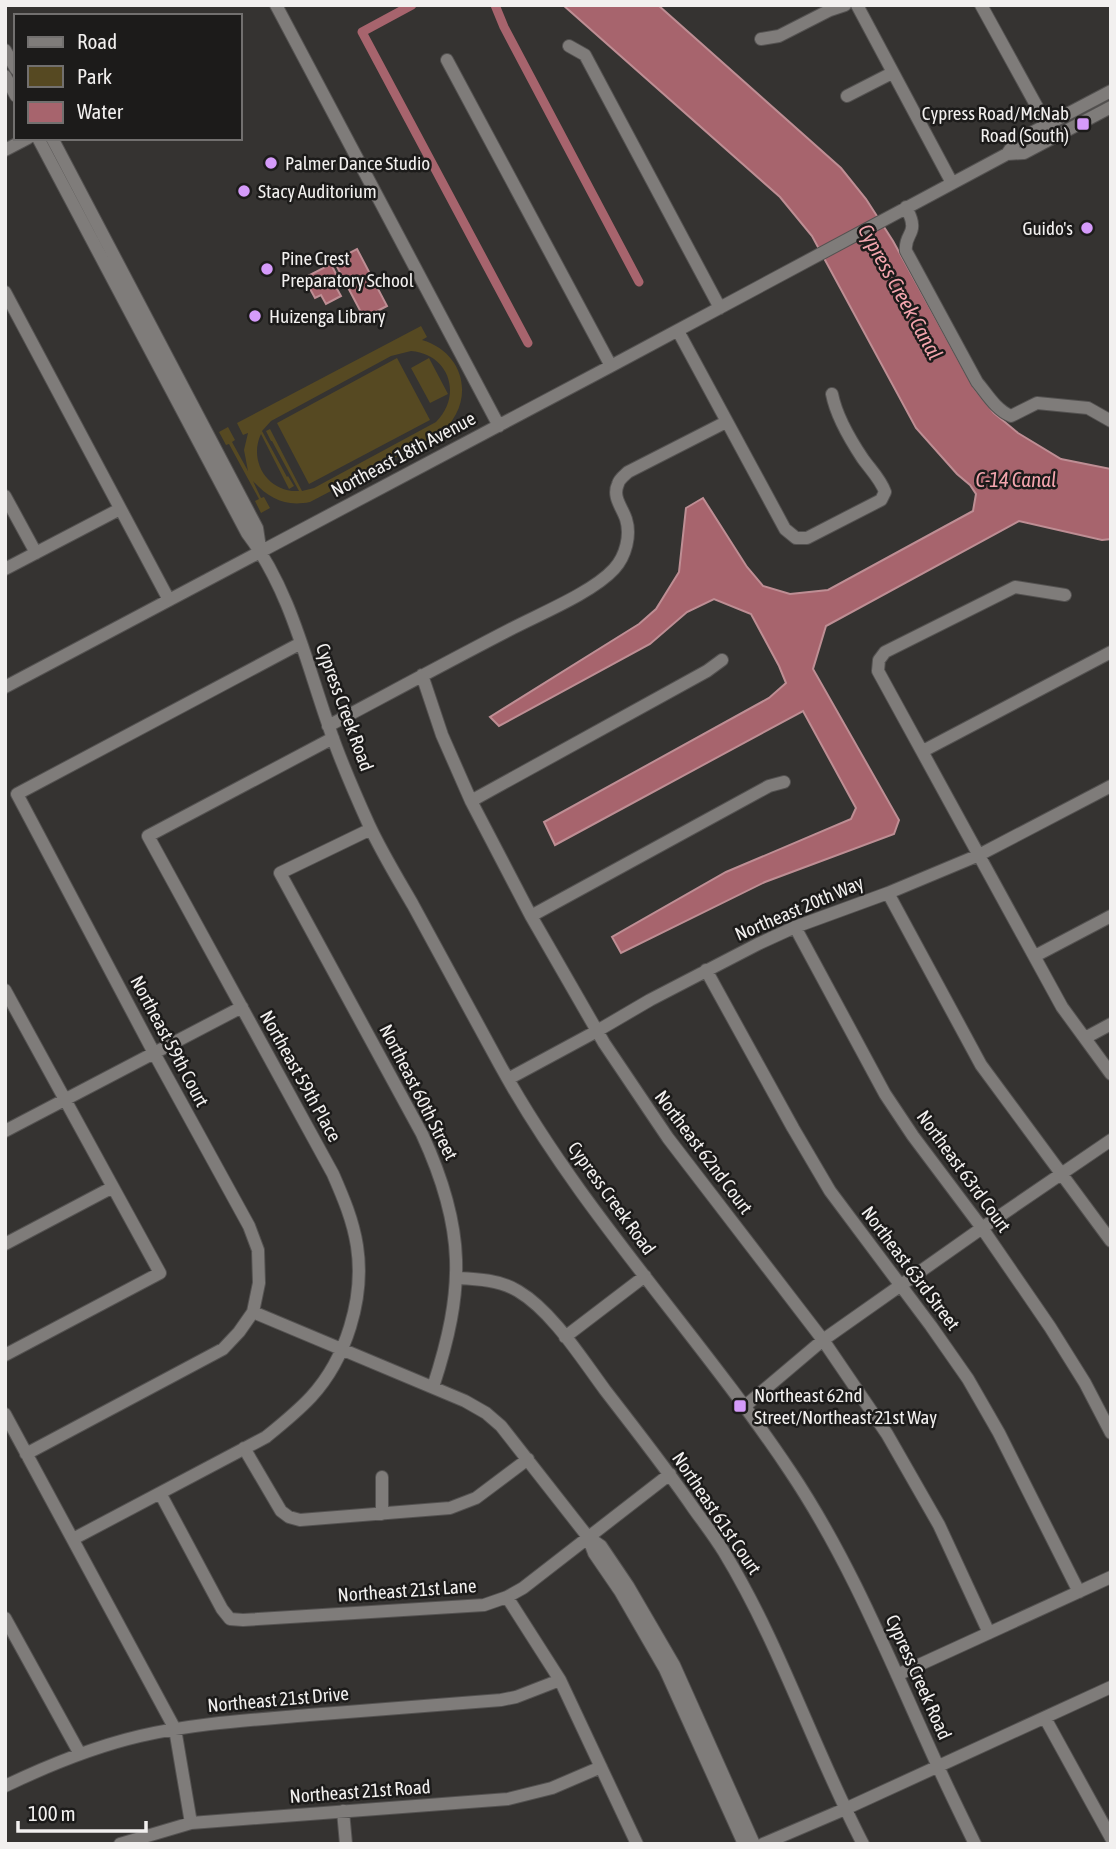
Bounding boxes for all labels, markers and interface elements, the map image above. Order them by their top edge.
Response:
legend [14,14,242,140]
text: Road [77,29,117,53]
text: Park [77,64,112,88]
text: Water [77,99,124,123]
place label: Cypress Road/McNab Road (South) [922,102,1069,146]
marker: Cypress Road/McNab Road (South) [1075,116,1091,132]
place label: Palmer Dance Studio [285,152,430,174]
marker: Palmer Dance Studio [263,155,279,171]
place label: Stacy Auditorium [258,180,377,202]
marker: Stacy Auditorium [236,183,252,199]
place label: Guido's [1022,217,1073,239]
water label: Cypress Creek Canal [854,219,948,364]
marker: Guido's [1079,220,1095,236]
place label: Pine Crest Preparatory School [281,247,414,291]
marker: Pine Crest Preparatory School [259,261,275,277]
place label: Huizenga Library [269,305,386,327]
marker: Huizenga Library [247,308,263,324]
street label: Northeast 18th Avenue [327,407,479,501]
water label: C-14 Canal [976,467,1057,491]
street label: Cypress Creek Road [312,640,378,774]
street label: Northeast 20th Way [731,871,867,945]
street label: Northeast 59th Court [126,972,214,1110]
street label: Northeast 59th Place [256,1007,346,1145]
street label: Northeast 60th Street [375,1020,463,1164]
street label: Northeast 62nd Court [650,1086,758,1218]
street label: Northeast 63rd Court [912,1106,1016,1236]
street label: Cypress Creek Road [564,1137,660,1259]
street label: Northeast 63rd Street [857,1202,965,1334]
place label: Northeast 62nd Street/Northeast 21st Way [754,1384,937,1428]
marker: Northeast 62nd Street/Northeast 21st Way [732,1398,748,1414]
street label: Northeast 61st Court [668,1448,766,1578]
street label: Northeast 21st Lane [337,1574,477,1606]
street label: Cypress Creek Road [882,1611,956,1743]
street label: Northeast 21st Drive [206,1682,350,1716]
street label: Northeast 21st Road [289,1775,431,1807]
scale bar [18,1790,145,1834]
text: 100 m [28,1801,76,1825]

